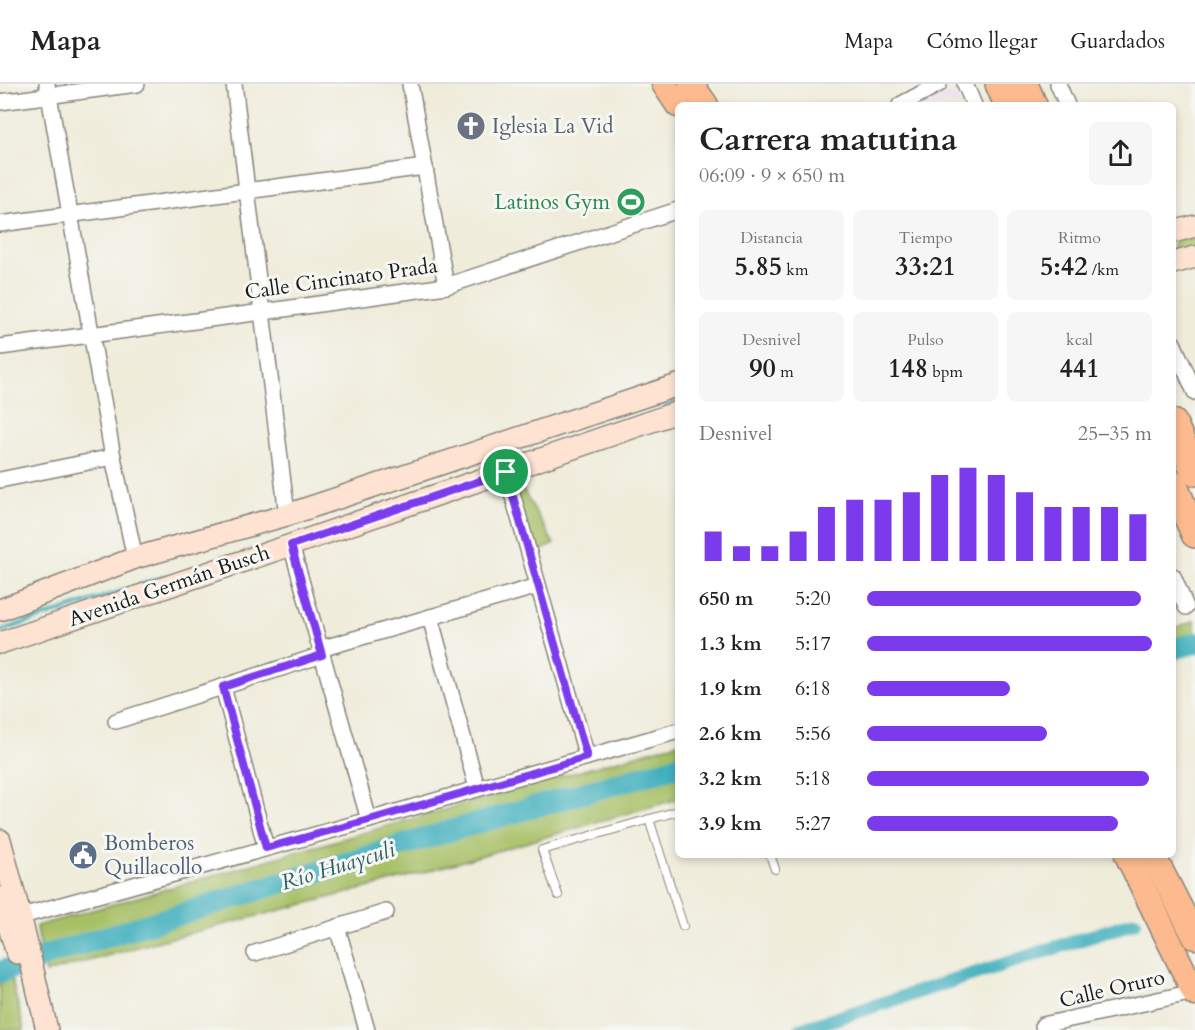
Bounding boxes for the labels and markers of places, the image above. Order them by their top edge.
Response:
church icon: Iglesia La Vid [455,110,487,142]
place label: Iglesia La Vid [492,112,613,141]
sports icon: Latinos Gym [615,186,647,218]
place label: Latinos Gym [494,188,610,217]
pin [480,446,531,497]
place label: Bomberos Quillacollo [104,829,202,882]
public building icon: Bomberos Quillacollo [67,839,99,871]

